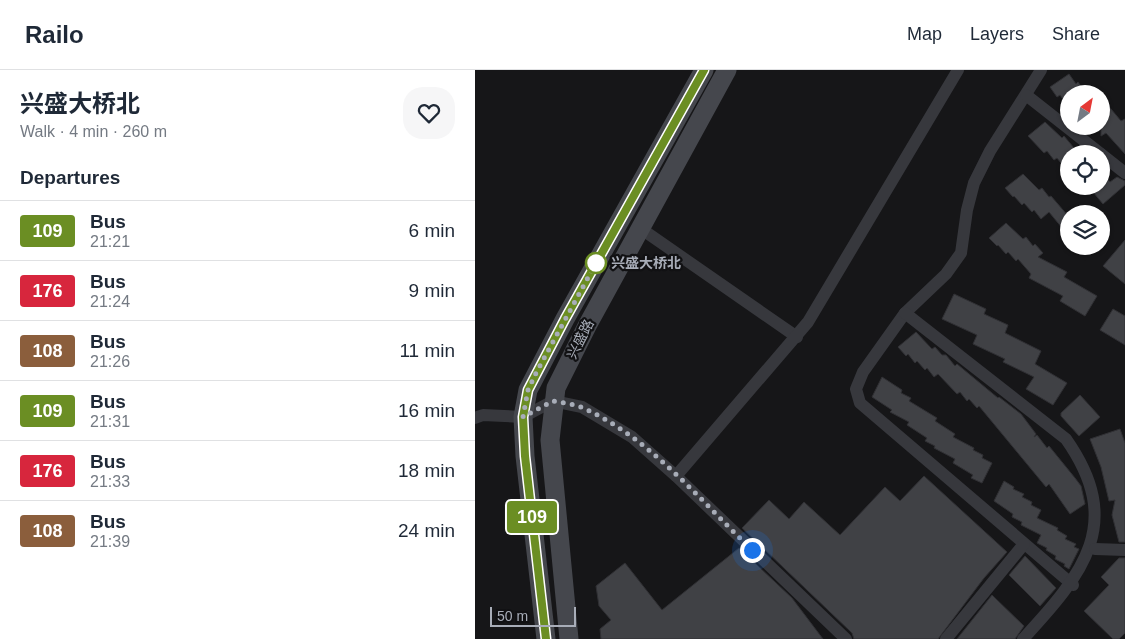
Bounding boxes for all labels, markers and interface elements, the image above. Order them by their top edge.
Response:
text: Railo [25,21,84,48]
text: Map [907,24,942,44]
text: Layers [970,24,1024,44]
text: Share [1052,24,1100,44]
north arrow [1060,85,1110,135]
map controls [1060,85,1110,255]
button: heart [403,87,455,139]
text: 兴盛大桥北 [20,90,140,117]
text: Walk · 4 min · 260 m [20,123,167,140]
button: locate [1060,145,1110,195]
text: Departures [20,167,120,188]
button: layers [1060,205,1110,255]
text: Bus [90,211,126,232]
text: 6 min [409,220,455,241]
text: 109 [32,221,63,241]
text: 21:21 [90,233,130,250]
marker: 兴盛大桥北 [585,252,607,274]
place label: 兴盛大桥北 [611,255,681,271]
text: Bus [90,271,126,292]
text: 9 min [409,280,455,301]
text: 176 [32,281,63,301]
text: 21:24 [90,293,130,310]
street label: 兴盛路 [563,317,597,361]
text: Bus [90,331,126,352]
text: 11 min [399,340,455,361]
text: 108 [32,341,63,361]
text: 21:26 [90,353,130,370]
text: Bus [90,391,126,412]
text: 16 min [398,400,455,421]
text: 109 [32,401,63,421]
text: 21:31 [90,413,130,430]
text: Bus [90,451,126,472]
text: 18 min [398,460,455,481]
text: 176 [32,461,63,481]
text: 21:33 [90,473,130,490]
line badge: 109 [503,501,561,533]
text: 109 [517,507,547,527]
text: Bus [90,511,126,532]
text: 24 min [398,520,455,541]
text: 108 [32,521,63,541]
text: 21:39 [90,533,130,550]
your location [740,538,765,563]
scale bar [490,604,576,627]
text: 50 m [497,608,528,624]

